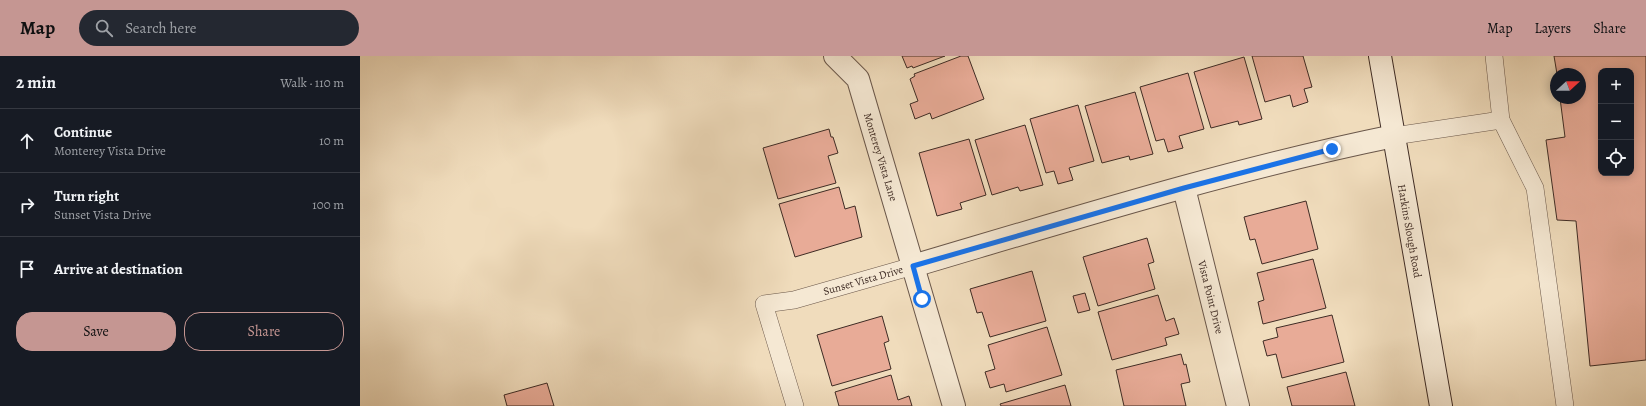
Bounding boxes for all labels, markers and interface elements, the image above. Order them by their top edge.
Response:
search box [79,10,359,46]
text: Map [20,15,55,41]
icon: search [93,17,115,39]
text: Search here [125,18,197,38]
text: Map [1487,19,1513,38]
text: Layers [1535,19,1571,38]
text: Share [1593,19,1626,38]
north arrow [1550,68,1586,104]
map controls [1598,68,1634,176]
button: + [1598,68,1634,104]
text: 2 min [16,71,56,94]
text: Walk · 110 m [280,74,344,91]
button: − [1598,104,1634,140]
street label: Monterey Vista Lane [860,111,901,203]
text: Continue [54,122,112,142]
icon: ahead [16,130,38,152]
text: 10 m [319,132,344,149]
route end [1323,140,1341,158]
button: locate [1598,140,1634,176]
text: Monterey Vista Drive [54,142,166,159]
street label: Harkins Slough Road [1394,183,1425,279]
text: Turn right [54,186,119,206]
icon: right [16,194,38,216]
text: 100 m [312,196,344,213]
text: Sunset Vista Drive [54,206,151,223]
icon: arrive [16,258,38,280]
street label: Vista Point Drive [1194,258,1227,336]
text: Arrive at destination [54,259,183,279]
street label: Sunset Vista Drive [821,262,905,299]
route start [913,290,931,308]
button: Save [16,312,176,351]
button: Share [184,312,344,351]

